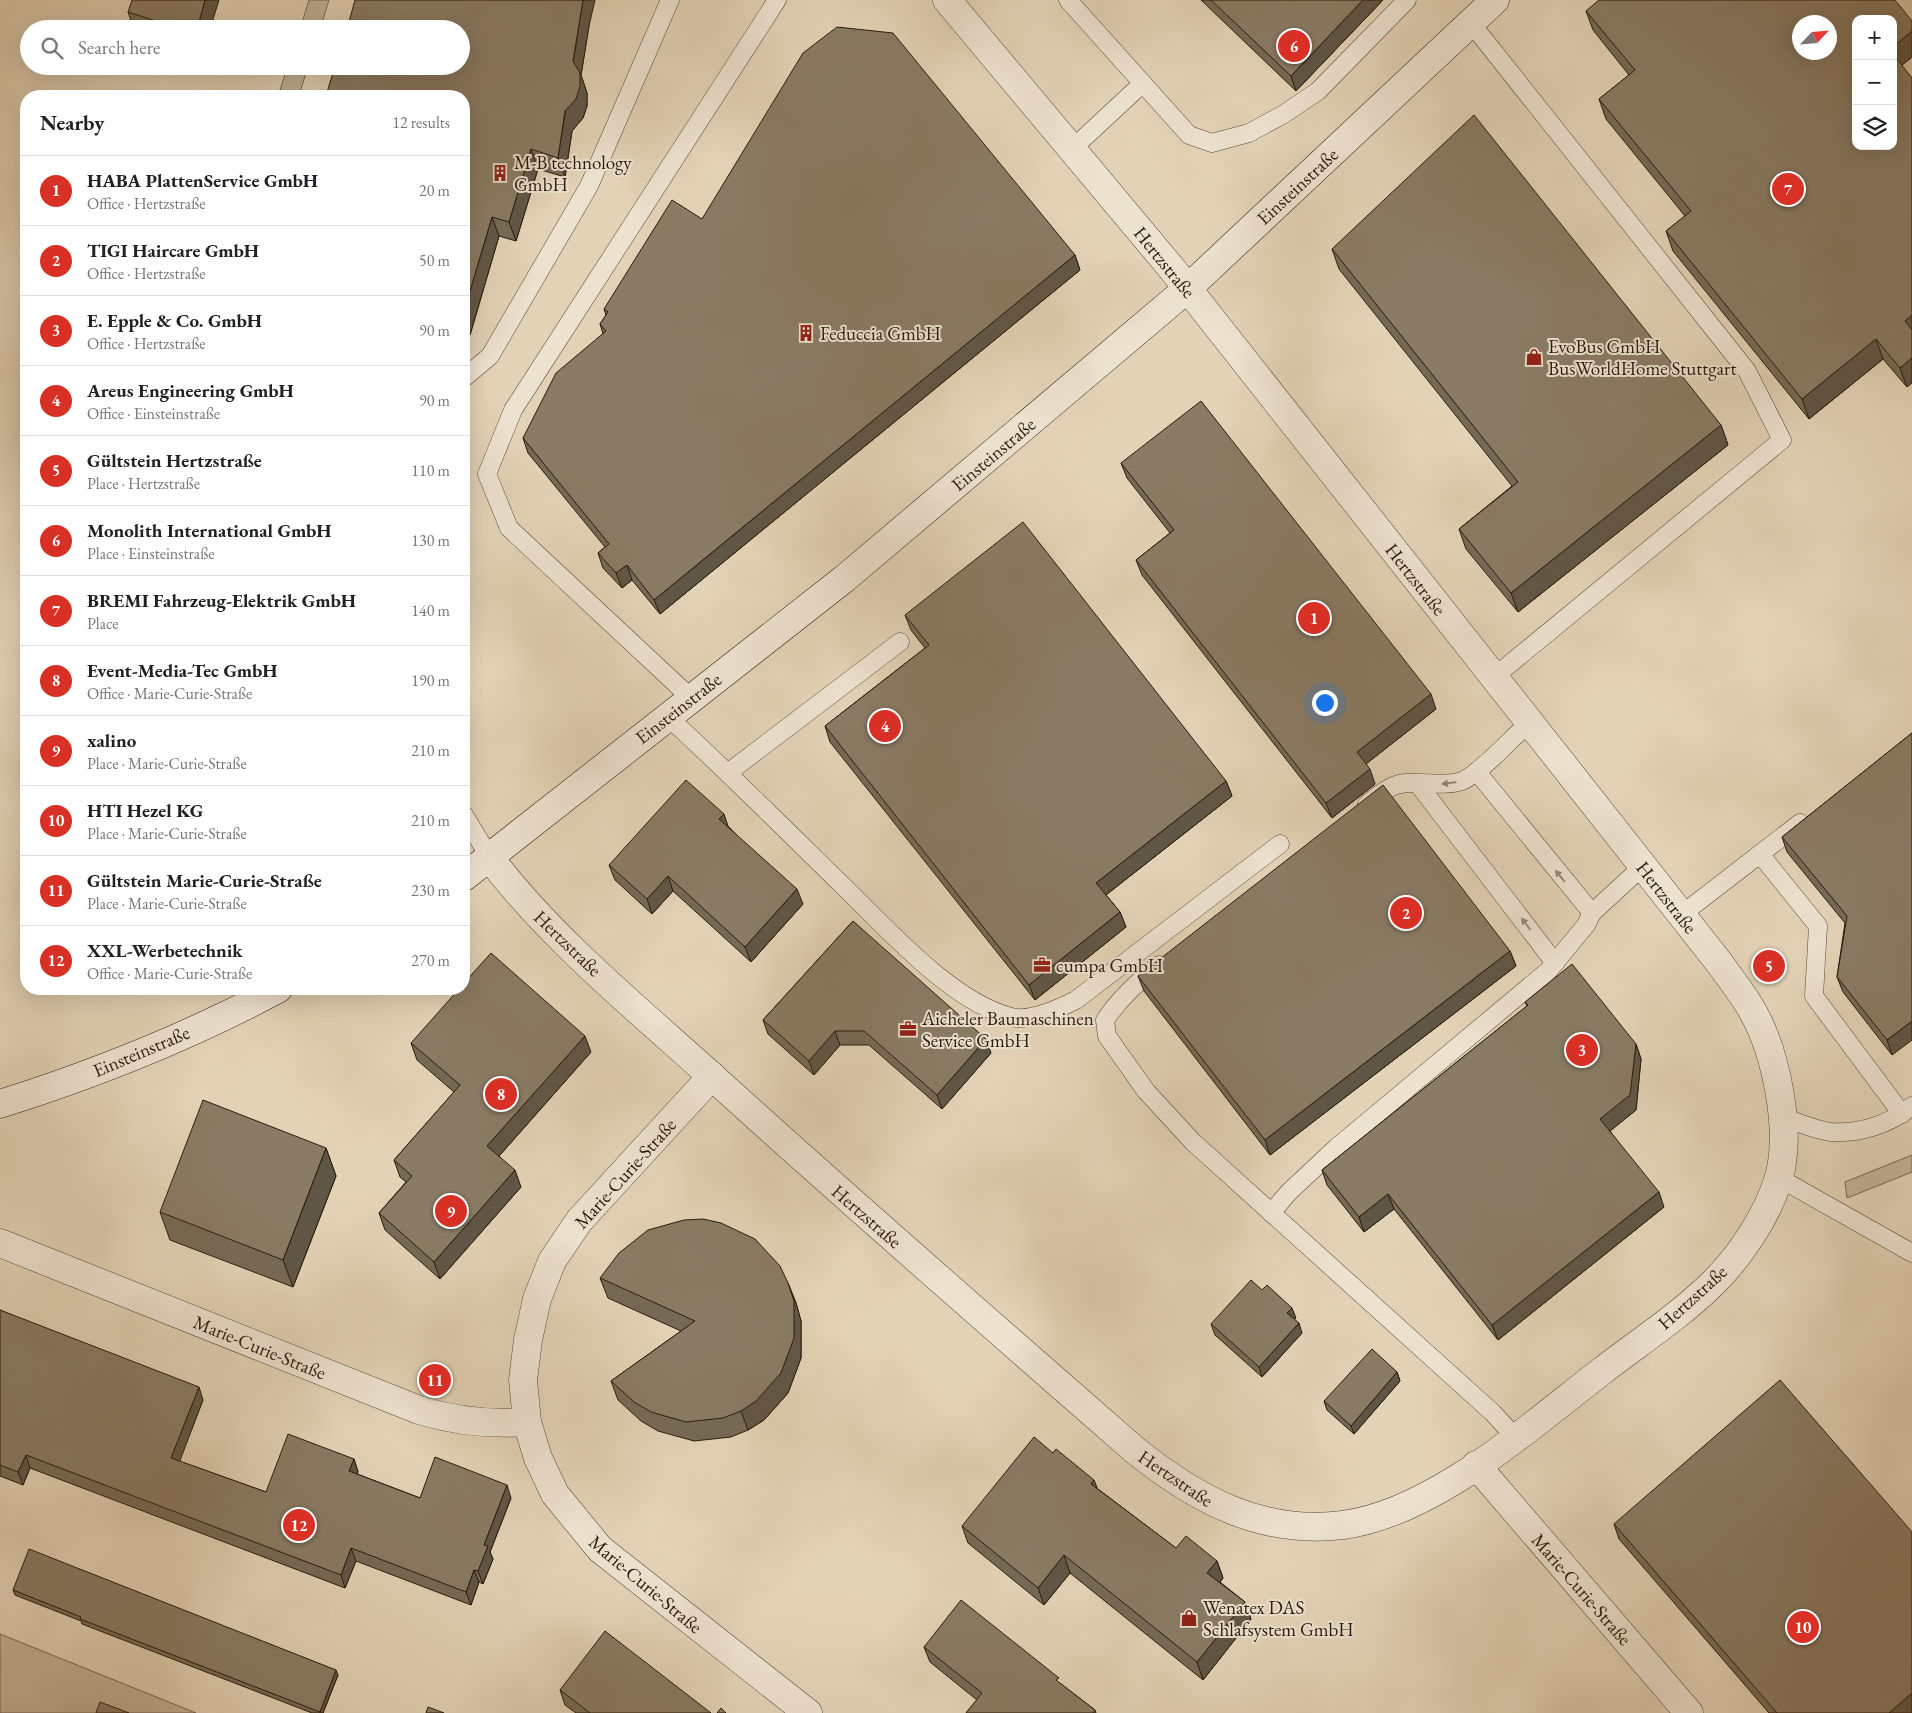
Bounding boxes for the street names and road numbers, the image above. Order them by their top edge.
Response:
street label: Einsteinstraße [1251,142,1343,231]
street label: Hertzstraße [1128,221,1201,303]
street label: Einsteinstraße [946,412,1041,497]
street label: Hertzstraße [1379,538,1452,621]
street label: Einsteinstraße [630,667,726,750]
street label: Hertzstraße [1630,856,1703,939]
street label: Hertzstraße [528,905,607,982]
street label: Einsteinstraße [89,1020,193,1083]
street label: Marie-Curie-Straße [569,1113,682,1234]
street label: Hertzstraße [826,1179,907,1254]
street label: Hertzstraße [1652,1260,1732,1335]
street label: Marie-Curie-Straße [190,1310,330,1385]
street label: Hertzstraße [1133,1444,1218,1513]
street label: Marie-Curie-Straße [1526,1528,1637,1651]
street label: Marie-Curie-Straße [584,1530,708,1639]

